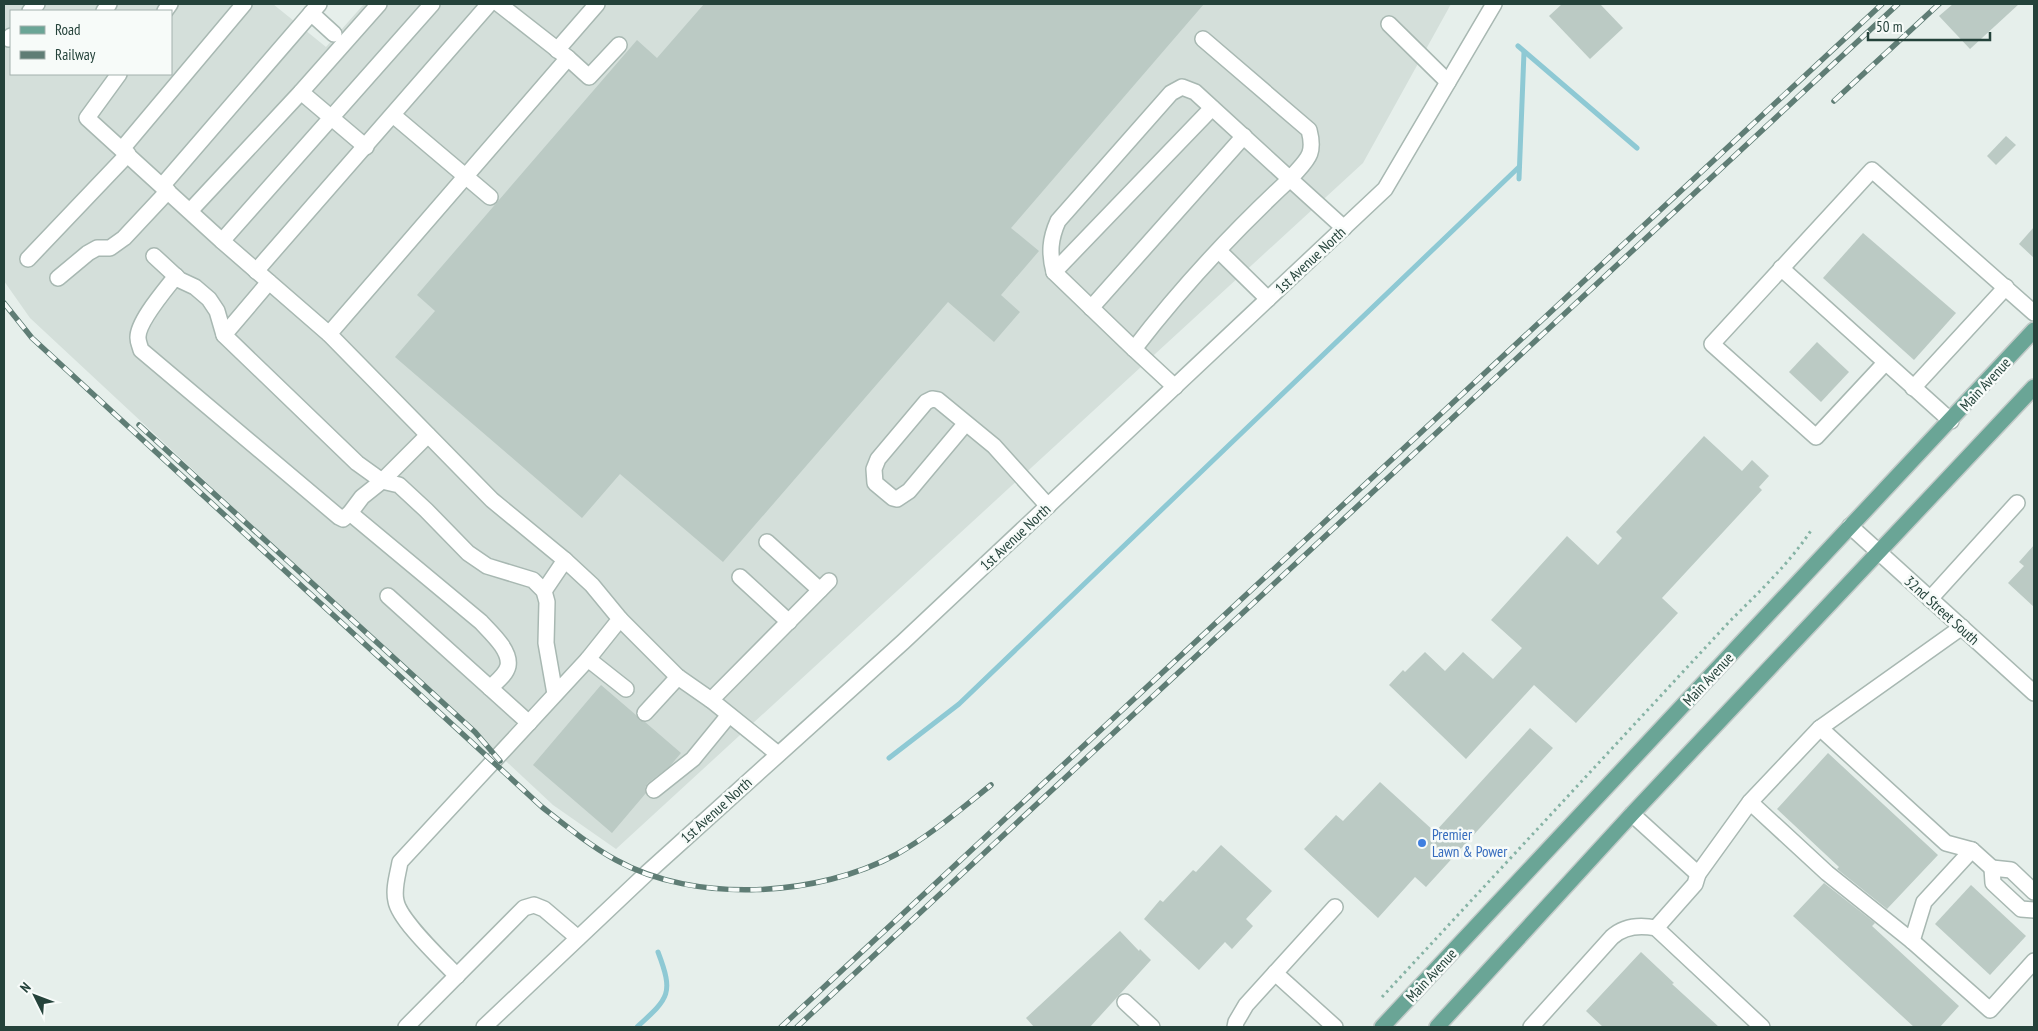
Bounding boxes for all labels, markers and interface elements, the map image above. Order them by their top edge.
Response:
legend [10,10,172,75]
scale bar [1868,10,1990,42]
text: 50 m [1876,17,1902,36]
text: Road [55,20,81,39]
text: Railway [55,45,96,64]
street label: 1st Avenue North [1271,223,1349,297]
street label: Main Avenue [1956,353,2014,415]
street label: 1st Avenue North [976,500,1054,574]
street label: 32nd Street South [1901,571,1983,649]
street label: Main Avenue [1679,648,1737,710]
street label: 1st Avenue North [676,773,756,847]
place label: Premier Lawn & Power [1432,825,1508,861]
marker: Premier Lawn & Power [1416,837,1428,849]
street label: Main Avenue [1402,944,1460,1006]
north arrow [10,971,60,1021]
text: N [16,978,35,996]

